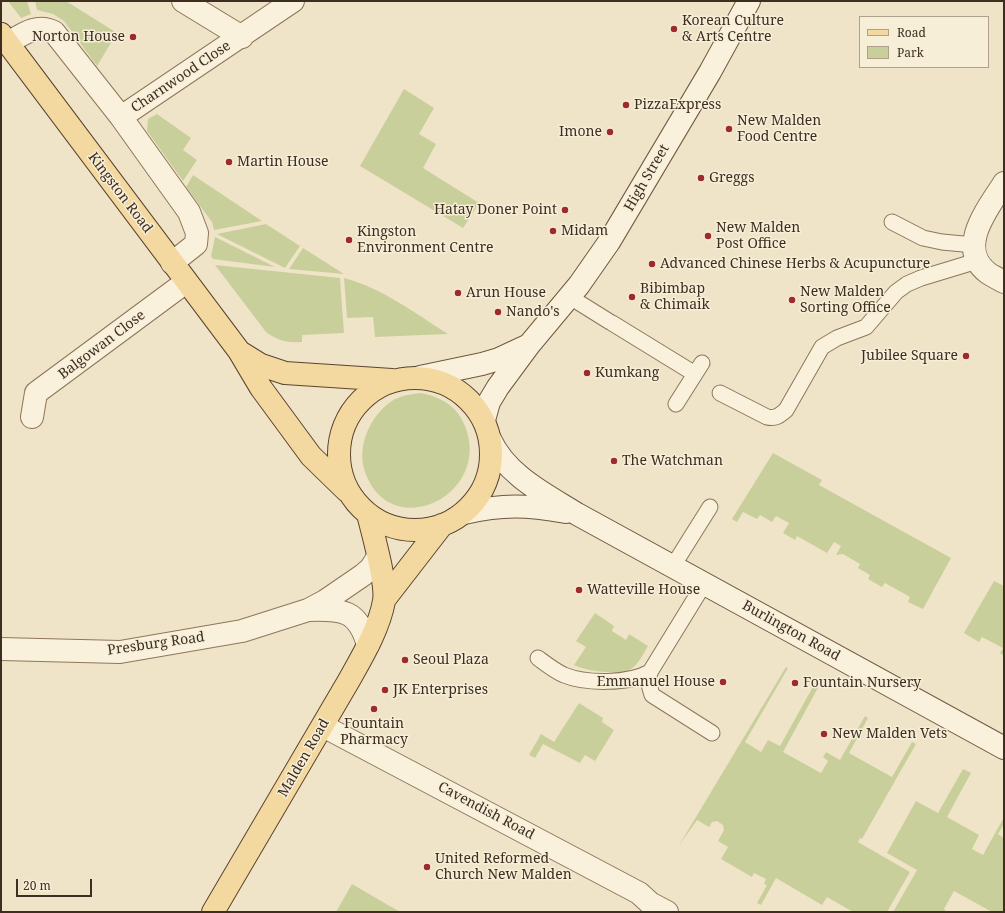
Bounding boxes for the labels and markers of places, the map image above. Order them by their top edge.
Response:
place label: Korean Culture & Arts Centre [682,13,784,46]
marker: Korean Culture & Arts Centre [669,24,679,34]
place label: Norton House [32,29,125,45]
marker: Norton House [128,32,138,42]
place label: PizzaExpress [634,97,721,113]
marker: PizzaExpress [621,100,631,110]
place label: New Malden Food Centre [737,113,821,146]
place label: Imone [559,124,602,140]
marker: New Malden Food Centre [724,124,734,134]
marker: Imone [605,127,615,137]
place label: Martin House [237,154,329,170]
marker: Martin House [224,157,234,167]
place label: Greggs [709,170,754,186]
marker: Greggs [696,173,706,183]
place label: Hatay Doner Point [434,202,557,218]
marker: Hatay Doner Point [560,205,570,215]
place label: New Malden Post Office [716,220,800,252]
place label: Midam [561,223,608,239]
place label: Kingston Environment Centre [357,224,493,256]
marker: Midam [548,226,558,236]
marker: New Malden Post Office [703,231,713,241]
marker: Kingston Environment Centre [344,235,354,245]
place label: Advanced Chinese Herbs & Acupuncture [660,256,930,272]
marker: Advanced Chinese Herbs & Acupuncture [647,259,657,269]
place label: Bibimbap & Chimaik [640,281,710,314]
place label: New Malden Sorting Office [800,284,891,316]
place label: Arun House [466,285,546,301]
marker: Arun House [453,288,463,298]
marker: Bibimbap & Chimaik [627,292,637,302]
marker: New Malden Sorting Office [787,295,797,305]
place label: Nando's [506,304,560,320]
marker: Nando's [493,307,503,317]
place label: Jubilee Square [861,348,958,364]
marker: Jubilee Square [961,351,971,361]
place label: Kumkang [595,365,659,381]
marker: Kumkang [582,368,592,378]
place label: The Watchman [622,453,723,469]
marker: The Watchman [609,456,619,466]
place label: Watteville House [587,582,700,598]
marker: Watteville House [574,585,584,595]
place label: Seoul Plaza [413,652,489,668]
marker: Seoul Plaza [400,655,410,665]
place label: Emmanuel House [597,674,715,690]
place label: Fountain Nursery [803,675,921,691]
marker: Emmanuel House [718,677,728,687]
marker: Fountain Nursery [790,678,800,688]
place label: JK Enterprises [393,682,488,698]
marker: JK Enterprises [380,685,390,695]
marker: Fountain Pharmacy [369,704,379,714]
place label: Fountain Pharmacy [340,716,408,748]
place label: New Malden Vets [832,726,947,742]
marker: New Malden Vets [819,729,829,739]
place label: United Reformed Church New Malden [435,851,572,884]
marker: United Reformed Church New Malden [422,862,432,872]

